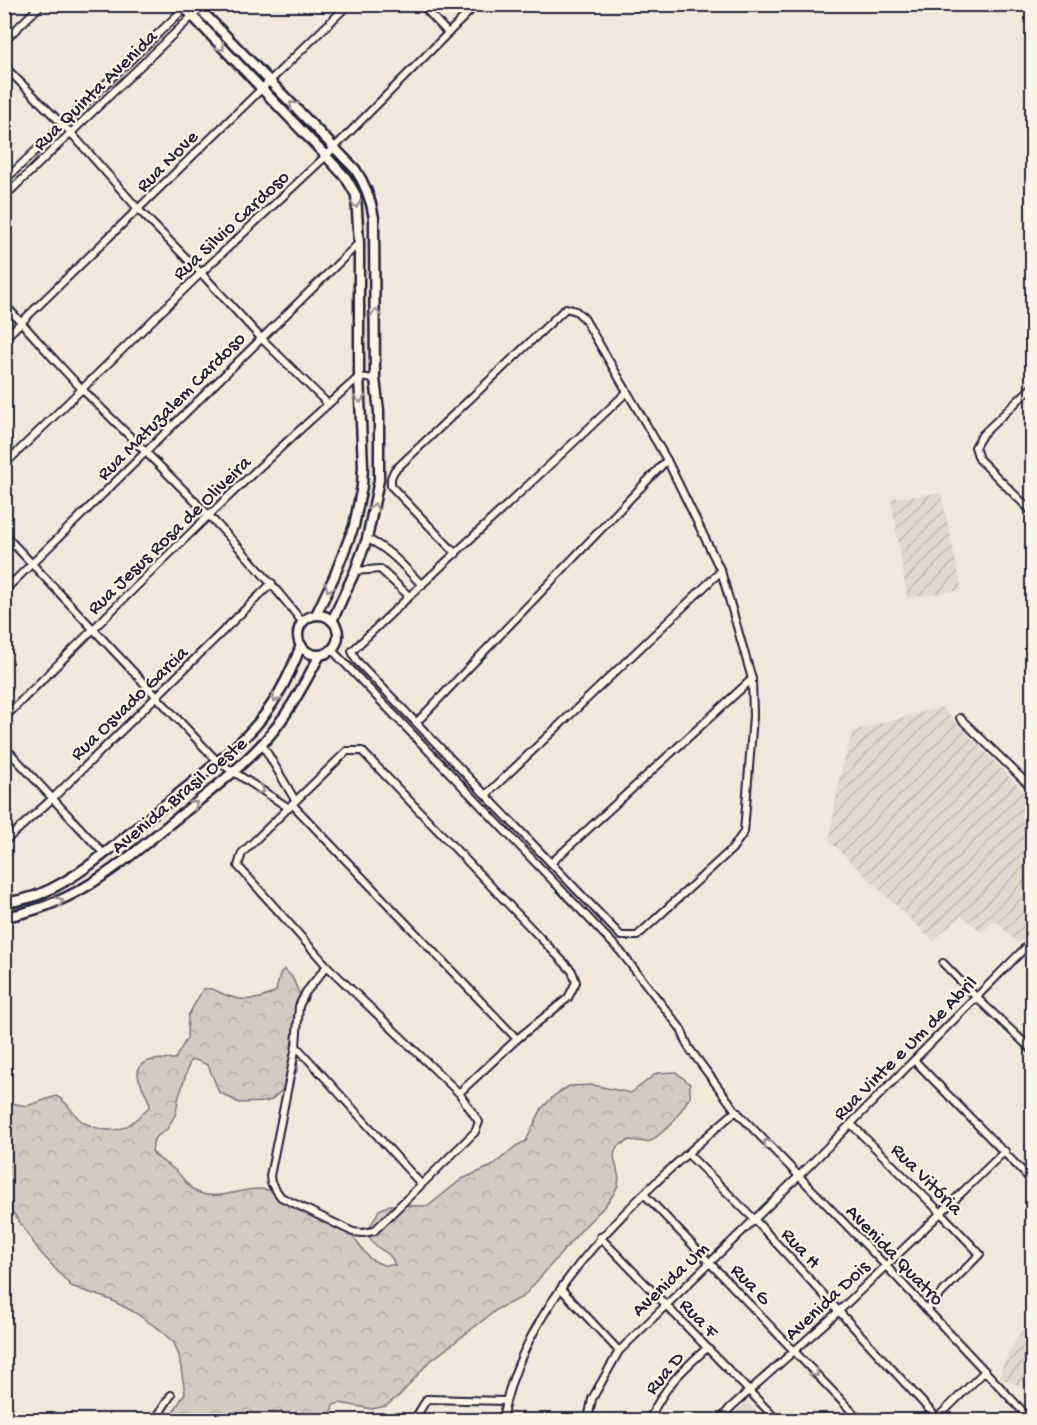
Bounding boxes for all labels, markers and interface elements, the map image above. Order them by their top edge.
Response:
street label: Rua Quinta Avenida [29,26,164,157]
one-way arrow [214,40,225,51]
one-way arrow [290,101,301,112]
street label: Rua Nove [133,126,205,198]
street label: Rua Silvio Cardoso [169,167,295,286]
one-way arrow [349,200,362,209]
one-way arrow [370,309,382,318]
street label: Rua Matuzalem Cardoso [93,328,252,487]
one-way arrow [354,394,367,403]
street label: Rua Jesus Rosa de Oliveira [84,452,258,621]
one-way arrow [366,503,379,513]
one-way arrow [325,582,337,593]
street label: Rua Osvado Garcia [67,642,195,767]
one-way arrow [272,691,283,702]
street label: Avenida Brasil Oeste [108,733,253,860]
one-way arrow [255,783,265,795]
one-way arrow [187,801,198,812]
one-way arrow [54,897,65,909]
street label: Rua Vinte e Um de Abril [830,973,983,1126]
one-way arrow [763,1140,774,1150]
street label: Rua Vitória [885,1140,967,1222]
street label: Avenida Quatro [839,1201,948,1312]
street label: Rua H [775,1224,824,1275]
street label: Avenida Um [628,1238,715,1323]
street label: Avenida Dois [781,1256,876,1347]
street label: Rua G [724,1260,775,1312]
street label: Rua F [673,1295,723,1345]
street label: Rua D [641,1347,691,1400]
one-way arrow [808,1366,819,1377]

